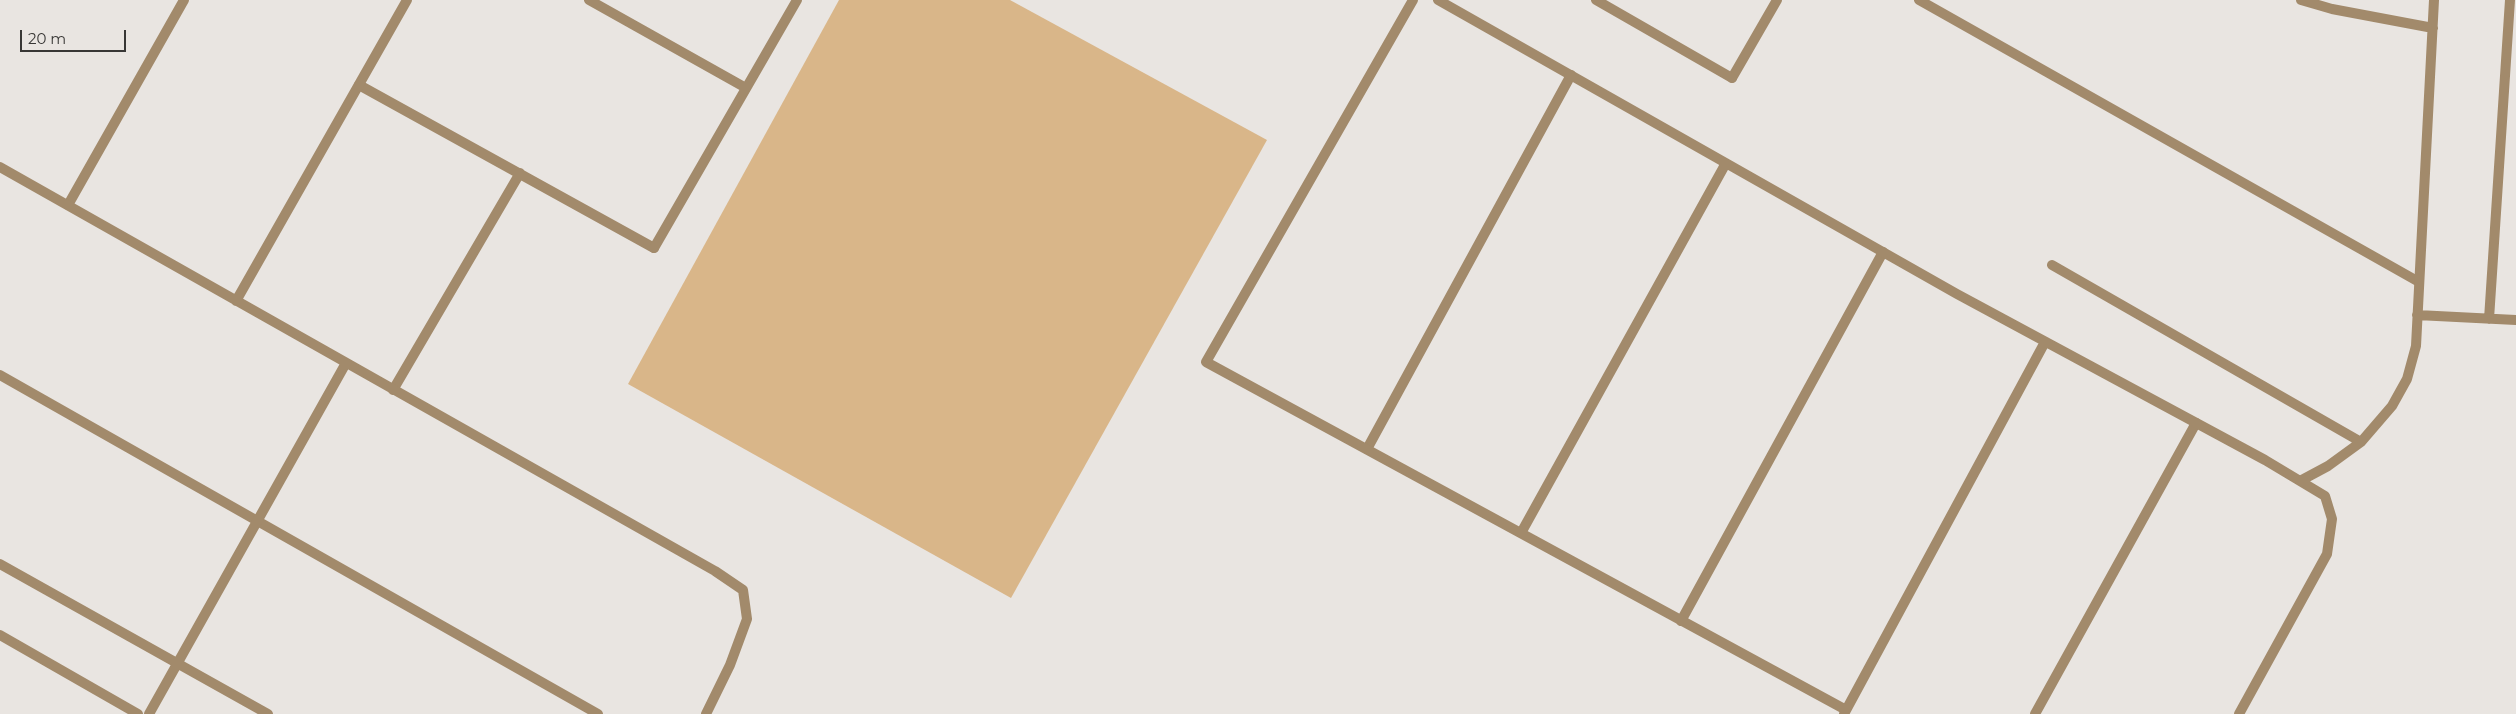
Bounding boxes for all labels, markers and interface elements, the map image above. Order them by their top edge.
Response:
scale bar [22,20,129,52]
text: 20 m [28,29,66,48]

